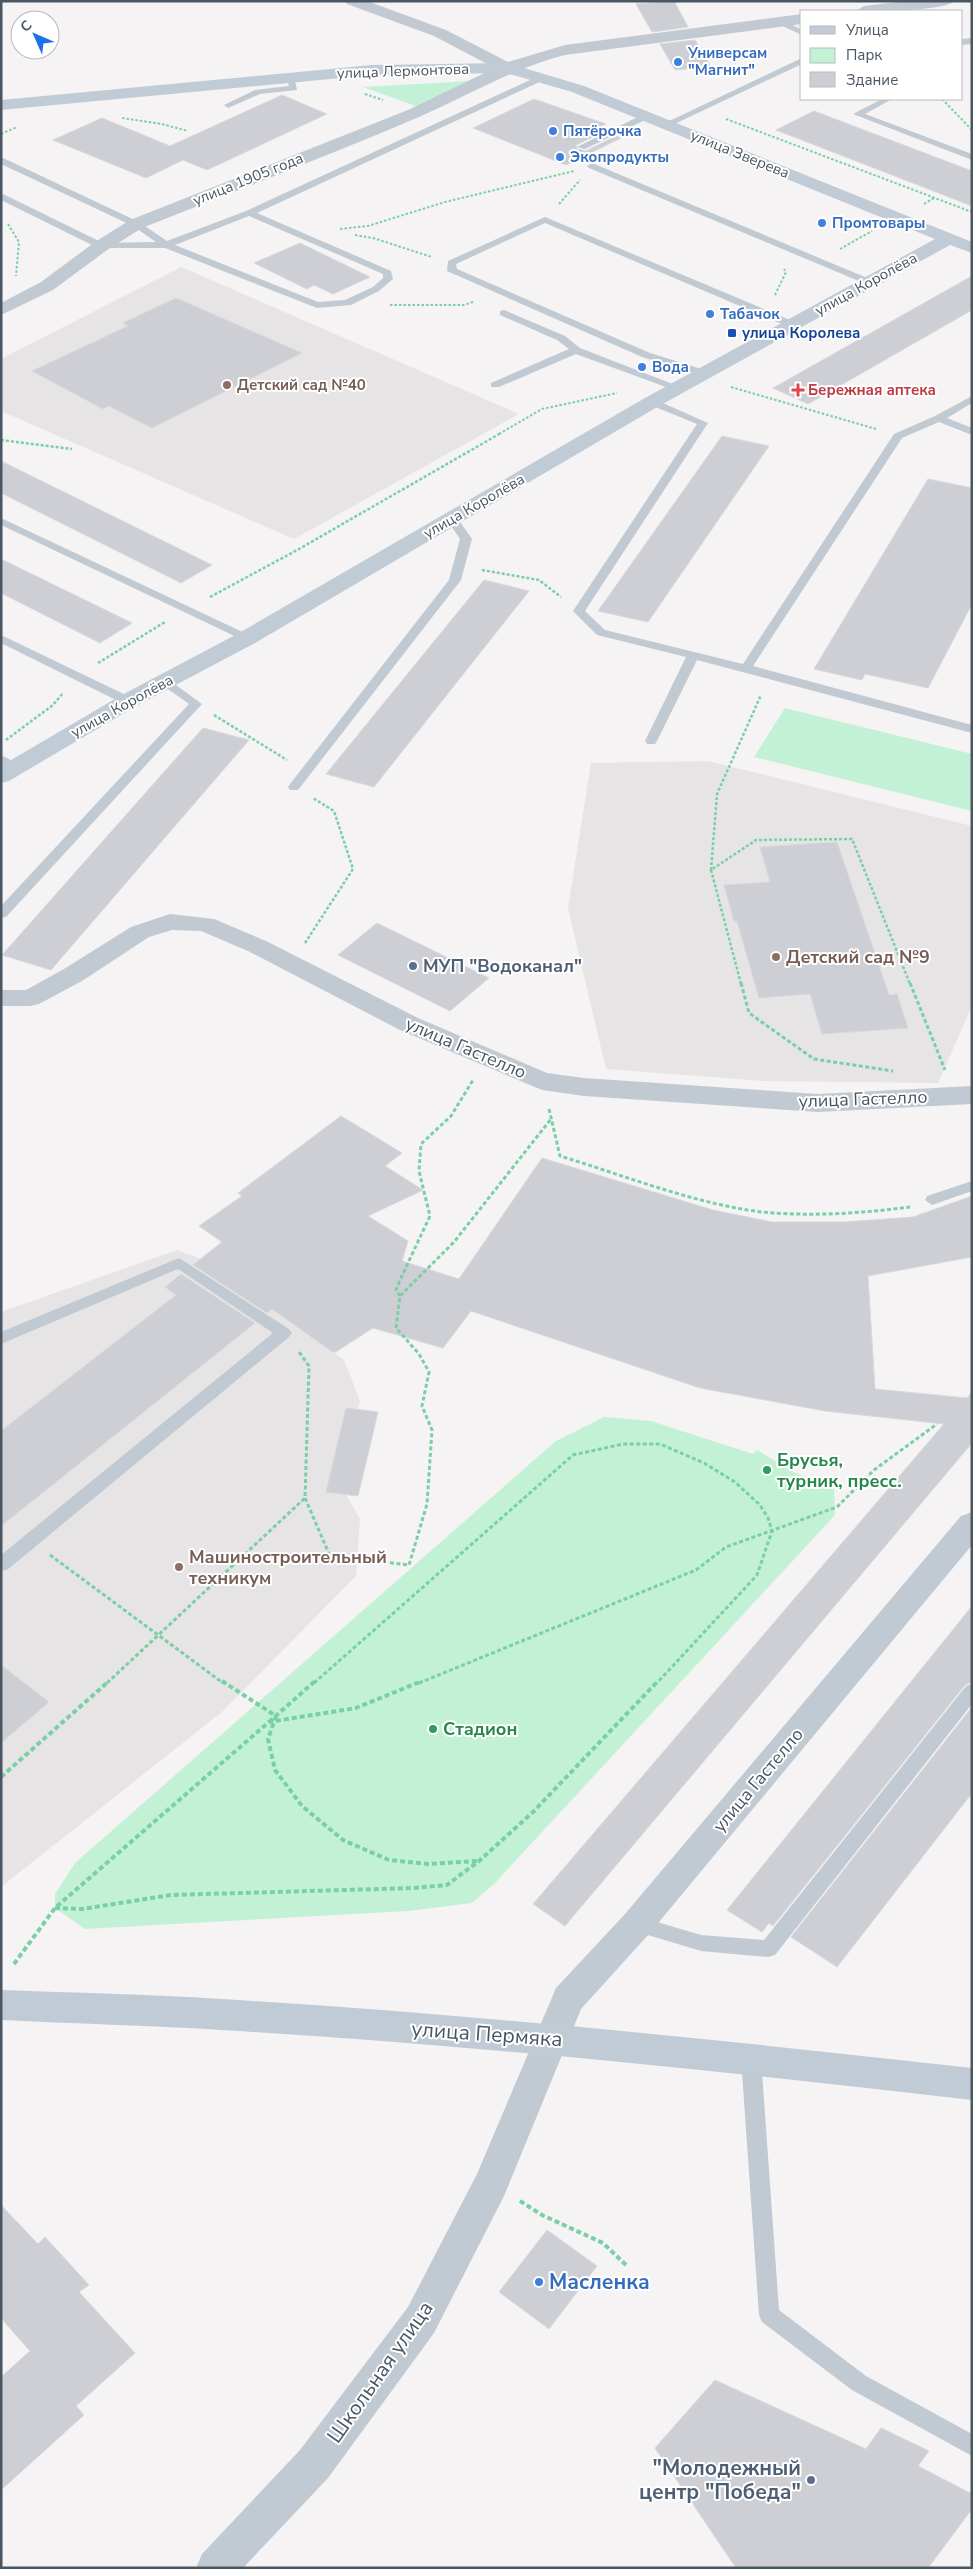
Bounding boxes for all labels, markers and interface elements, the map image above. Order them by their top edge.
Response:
north arrow [10,10,60,60]
legend [800,10,963,100]
text: С [16,16,37,36]
text: Улица [845,20,889,40]
place label: Универсам "Магнит" [687,43,767,80]
text: Парк [846,45,882,65]
marker: Универсам "Магнит" [672,56,684,68]
street label: улица Лермонтова [336,59,470,83]
text: Здание [846,70,898,90]
place label: Пятёрочка [563,121,642,141]
marker: Пятёрочка [547,125,559,137]
street label: улица Зверева [688,125,792,183]
place label: Экопродукты [570,147,669,167]
street label: улица 1905 года [190,148,306,210]
marker: Экопродукты [554,151,566,163]
place label: Промтовары [832,213,926,233]
marker: Промтовары [816,217,828,229]
street label: улица Королёва [811,248,921,320]
place label: Табачок [720,304,780,324]
marker: Табачок [704,308,716,320]
place label: улица Королева [742,323,860,343]
marker: улица Королева [726,327,738,339]
place label: Вода [652,357,689,377]
marker: Вода [636,361,648,373]
place label: Детский сад №40 [237,375,366,395]
marker: Детский сад №40 [221,379,233,391]
place label: Бережная аптека [808,380,936,400]
marker: Бережная аптека [792,384,804,396]
street label: улица Королёва [420,469,528,543]
street label: улица Королёва [67,670,177,742]
place label: Детский сад №9 [786,945,930,969]
marker: Детский сад №9 [770,951,782,963]
place label: МУП "Водоканал" [423,954,582,978]
marker: МУП "Водоканал" [407,960,419,972]
street label: улица Гастелло [402,1012,530,1084]
street label: улица Гастелло [798,1085,928,1113]
place label: Брусья, турник, пресс. [777,1448,902,1493]
marker: Брусья, турник, пресс. [761,1464,773,1476]
place label: Машиностроительный техникум [189,1545,387,1590]
marker: Машиностроительный техникум [173,1561,185,1573]
place label: Стадион [443,1717,517,1741]
marker: Стадион [427,1723,439,1735]
street label: улица Гастелло [707,1723,809,1837]
street label: улица Пермяка [411,2015,563,2053]
place label: Масленка [549,2268,650,2296]
marker: Масленка [533,2276,545,2288]
street label: Школьная улица [321,2296,439,2448]
place label: "Молодежный центр "Победа" [639,2454,801,2506]
marker: "Молодежный центр "Победа" [805,2474,817,2486]

